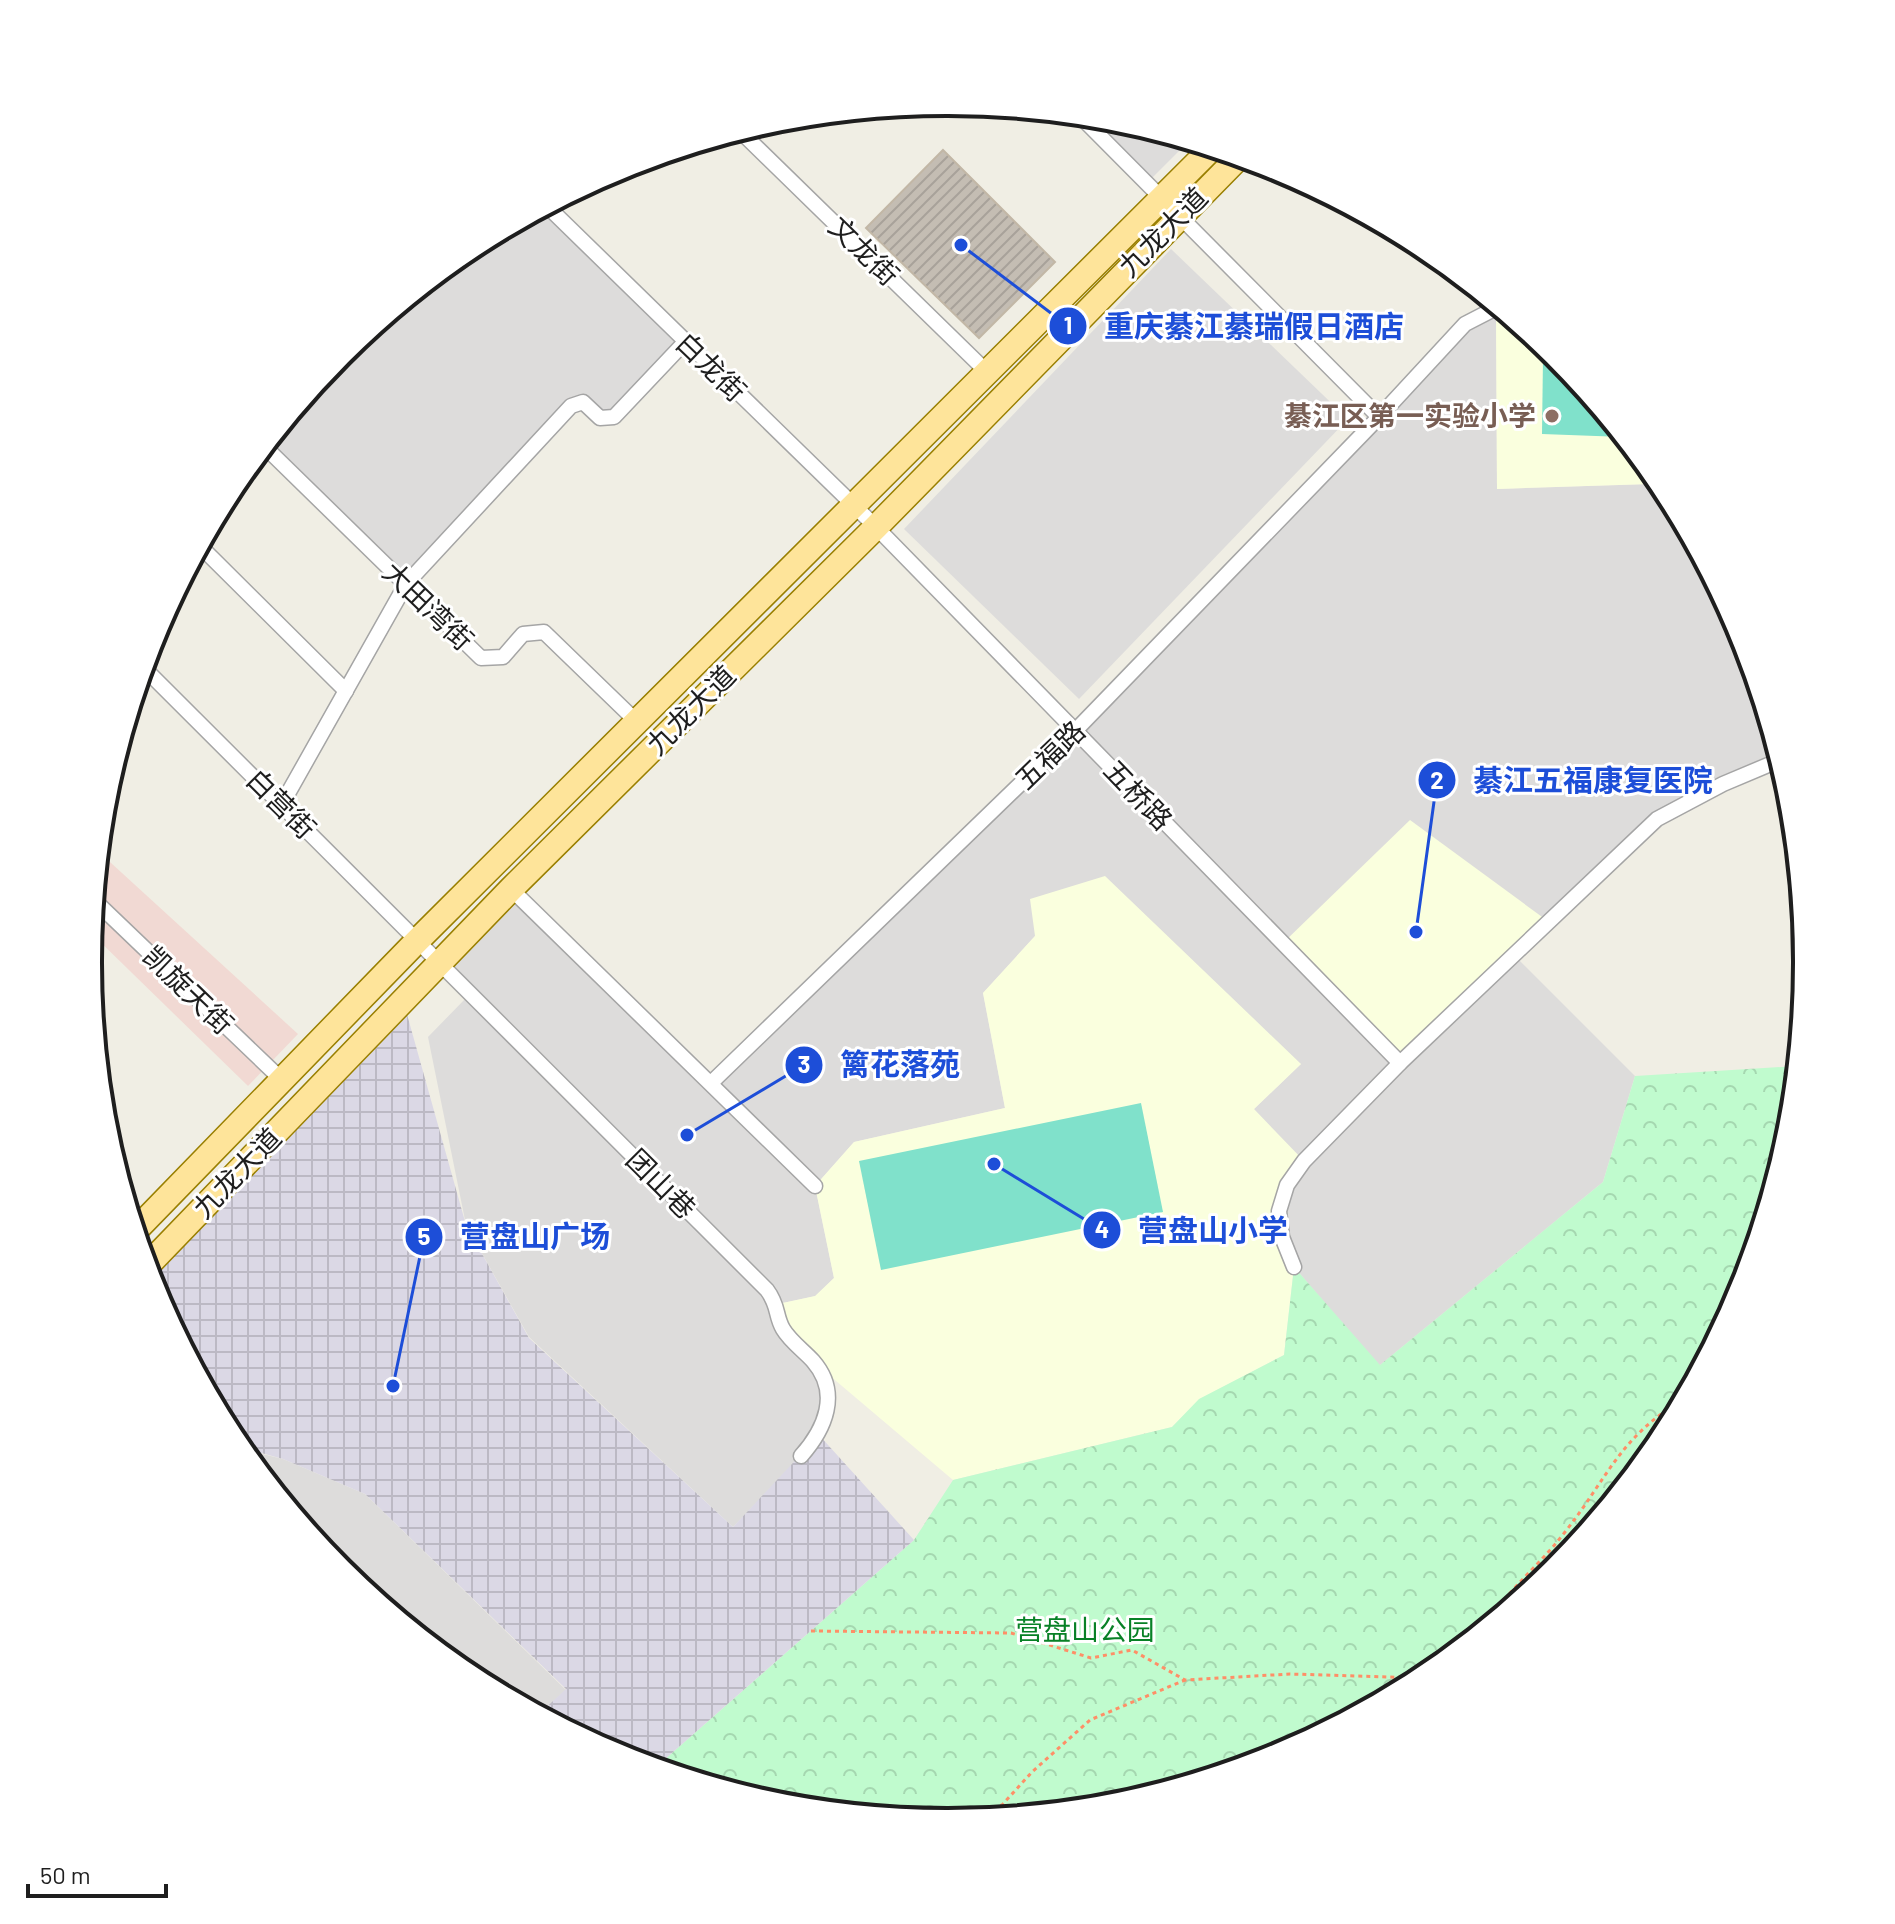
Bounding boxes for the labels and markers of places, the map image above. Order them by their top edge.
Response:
callout: 重庆綦江綦瑞假日酒店 [1048,299,1420,353]
place label: 綦江区第一实验小学 [1284,398,1536,432]
marker: 綦江区第一实验小学 [1543,407,1561,425]
callout: 綦江五福康复医院 [1417,753,1729,807]
callout: 篱花落苑 [784,1038,976,1092]
callout: 营盘山小学 [1082,1203,1304,1257]
callout: 营盘山广场 [404,1210,626,1264]

